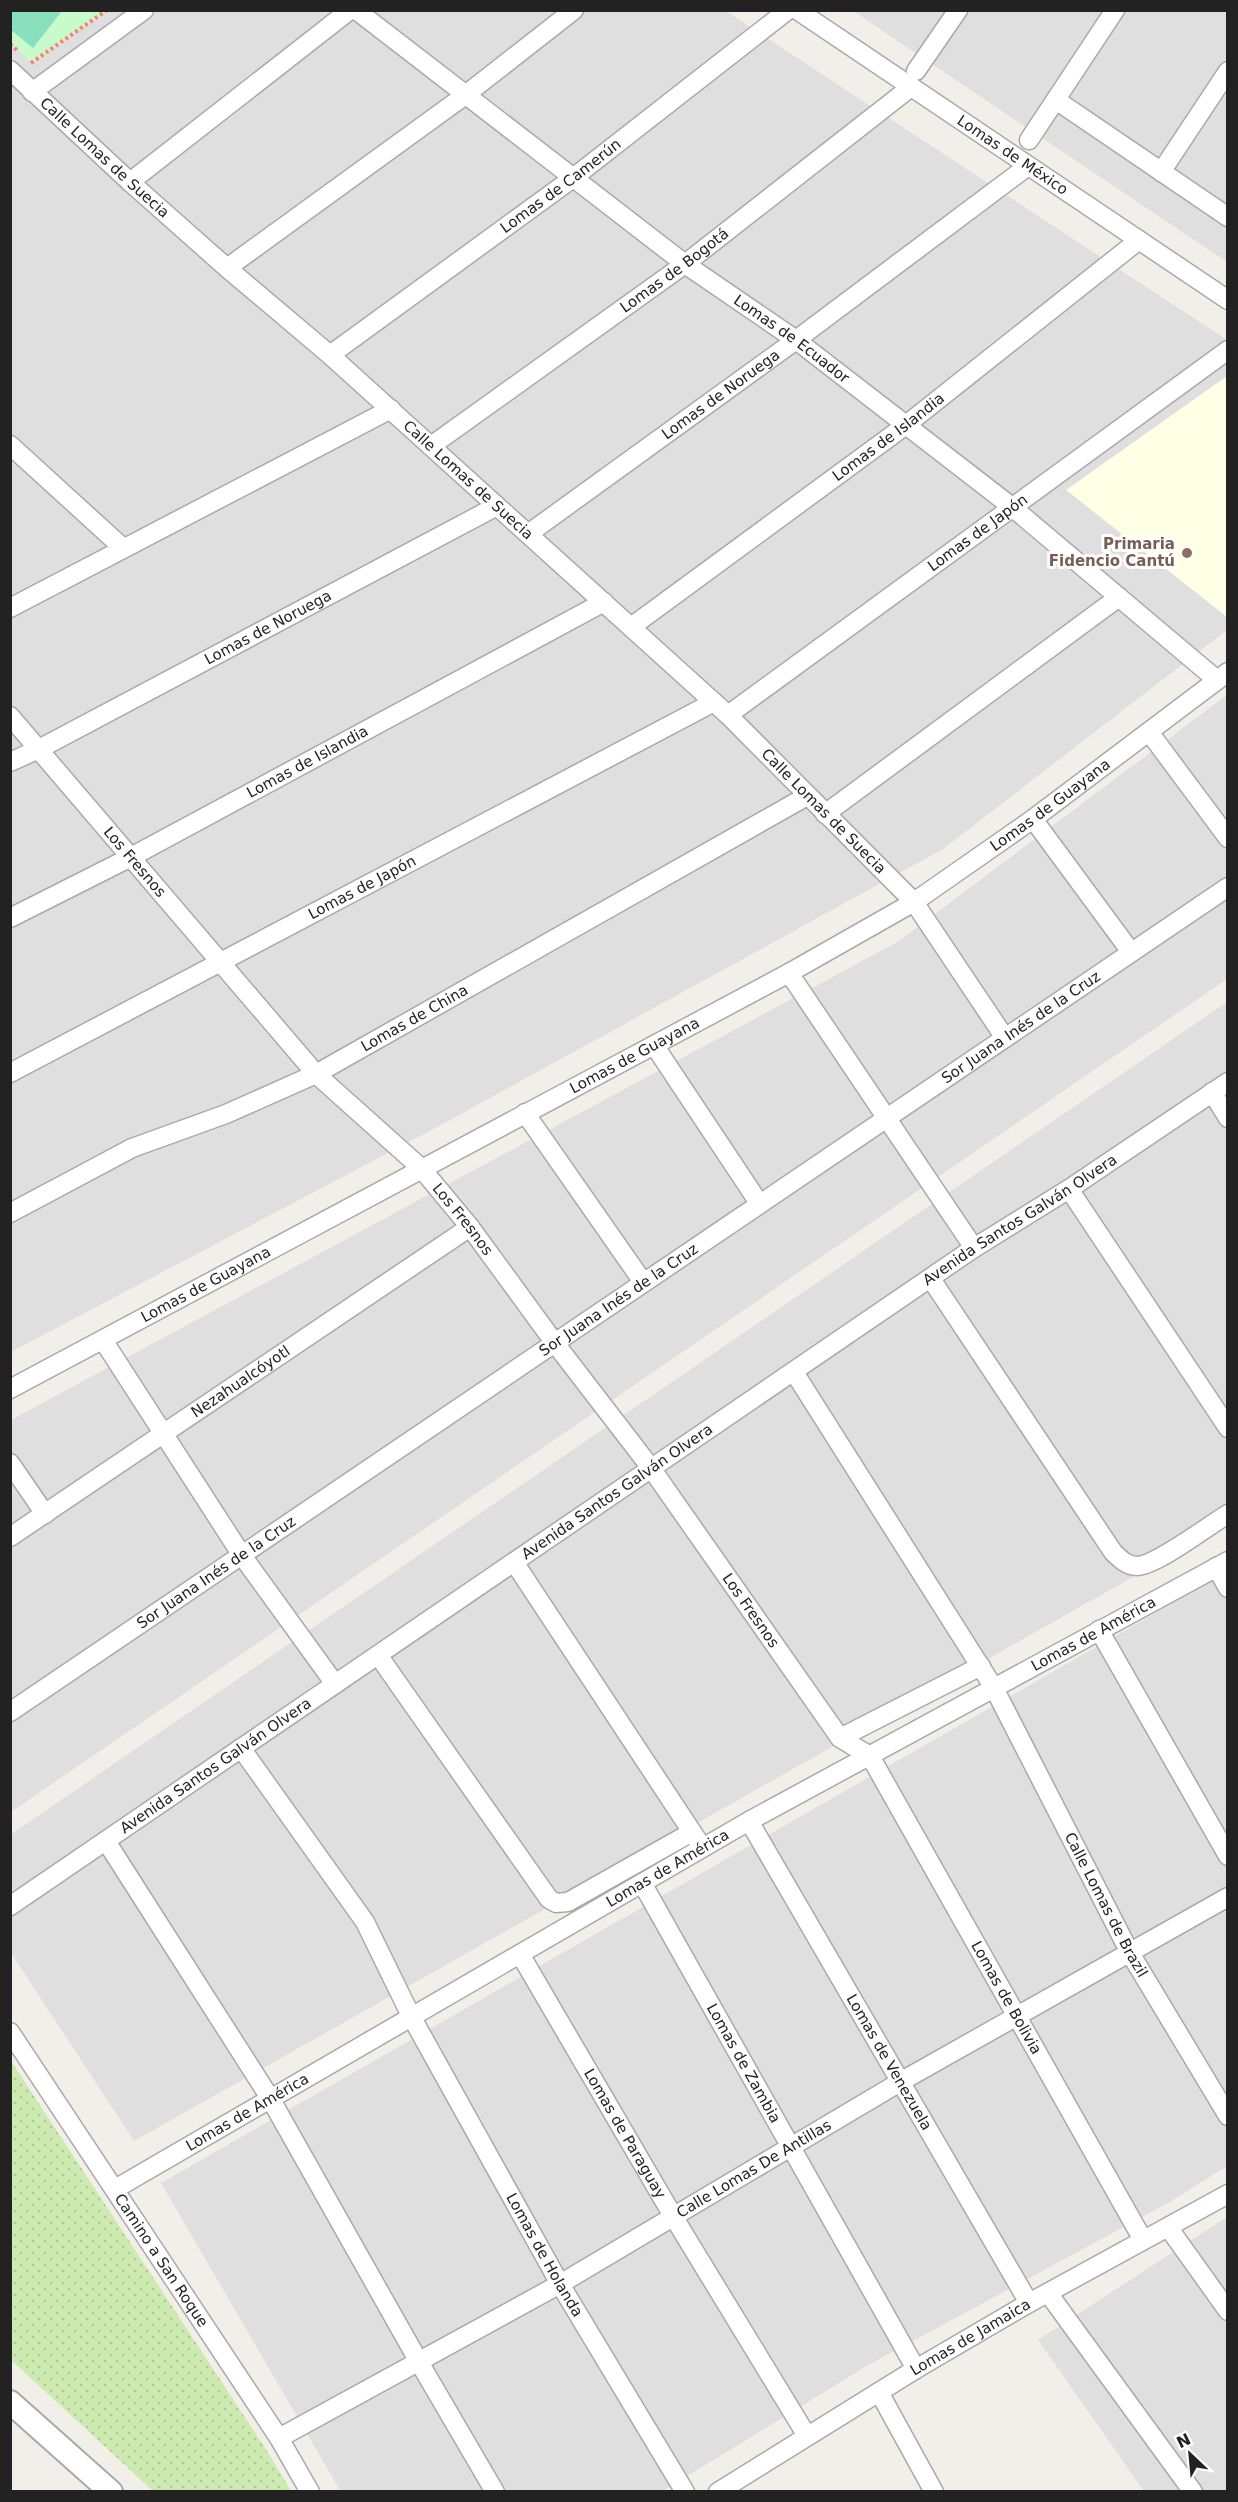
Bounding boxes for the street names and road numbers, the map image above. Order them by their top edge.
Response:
street label: Calle Lomas de Suecia [36,94,173,222]
street label: Lomas de México [954,111,1072,199]
street label: Lomas de Camerún [497,135,625,237]
street label: Lomas de Bogotá [617,224,732,317]
street label: Lomas de Ecuador [730,291,854,387]
street label: Lomas de Noruega [658,346,783,443]
street label: Lomas de Islandia [829,389,948,485]
street label: Calle Lomas de Suecia [399,417,537,543]
street label: Lomas de Japón [924,490,1031,575]
street label: Lomas de Noruega [201,586,335,669]
street label: Lomas de Islandia [244,722,371,802]
street label: Calle Lomas de Suecia [758,745,890,878]
street label: Lomas de Guayana [987,755,1114,855]
street label: Los Fresnos [100,823,170,901]
street label: Lomas de Japón [305,852,419,923]
street label: Sor Juana Inés de la Cruz [938,967,1104,1087]
street label: Lomas de China [358,981,471,1056]
street label: Lomas de Guayana [567,1014,702,1097]
street label: Avenida Santos Galván Olvera [919,1150,1120,1289]
street label: Los Fresnos [429,1180,497,1259]
street label: Sor Juana Inés de la Cruz [536,1240,701,1360]
street label: Lomas de Guayana [138,1242,274,1326]
street label: Nezahualcóyotl [188,1342,293,1421]
street label: Avenida Santos Galván Olvera [518,1420,716,1563]
street label: Sor Juana Inés de la Cruz [133,1512,299,1632]
street label: Los Fresnos [718,1570,783,1651]
street label: Lomas de América [1028,1593,1159,1675]
street label: Avenida Santos Galván Olvera [117,1694,315,1837]
street label: Lomas de América [603,1825,732,1911]
street label: Calle Lomas de Brazil [1061,1829,1152,1981]
street label: Lomas de Bolivia [967,1938,1045,2058]
street label: Lomas de Venezuela [843,1991,936,2134]
street label: Lomas de Zambia [703,2000,784,2126]
street label: Lomas de Paraguay [580,2065,670,2202]
street label: Lomas de América [183,2069,312,2155]
street label: Calle Lomas De Antillas [673,2116,835,2222]
street label: Camino a San Roque [111,2190,212,2330]
street label: Lomas de Holanda [502,2190,587,2320]
street label: Lomas de Jamaica [907,2295,1034,2379]

